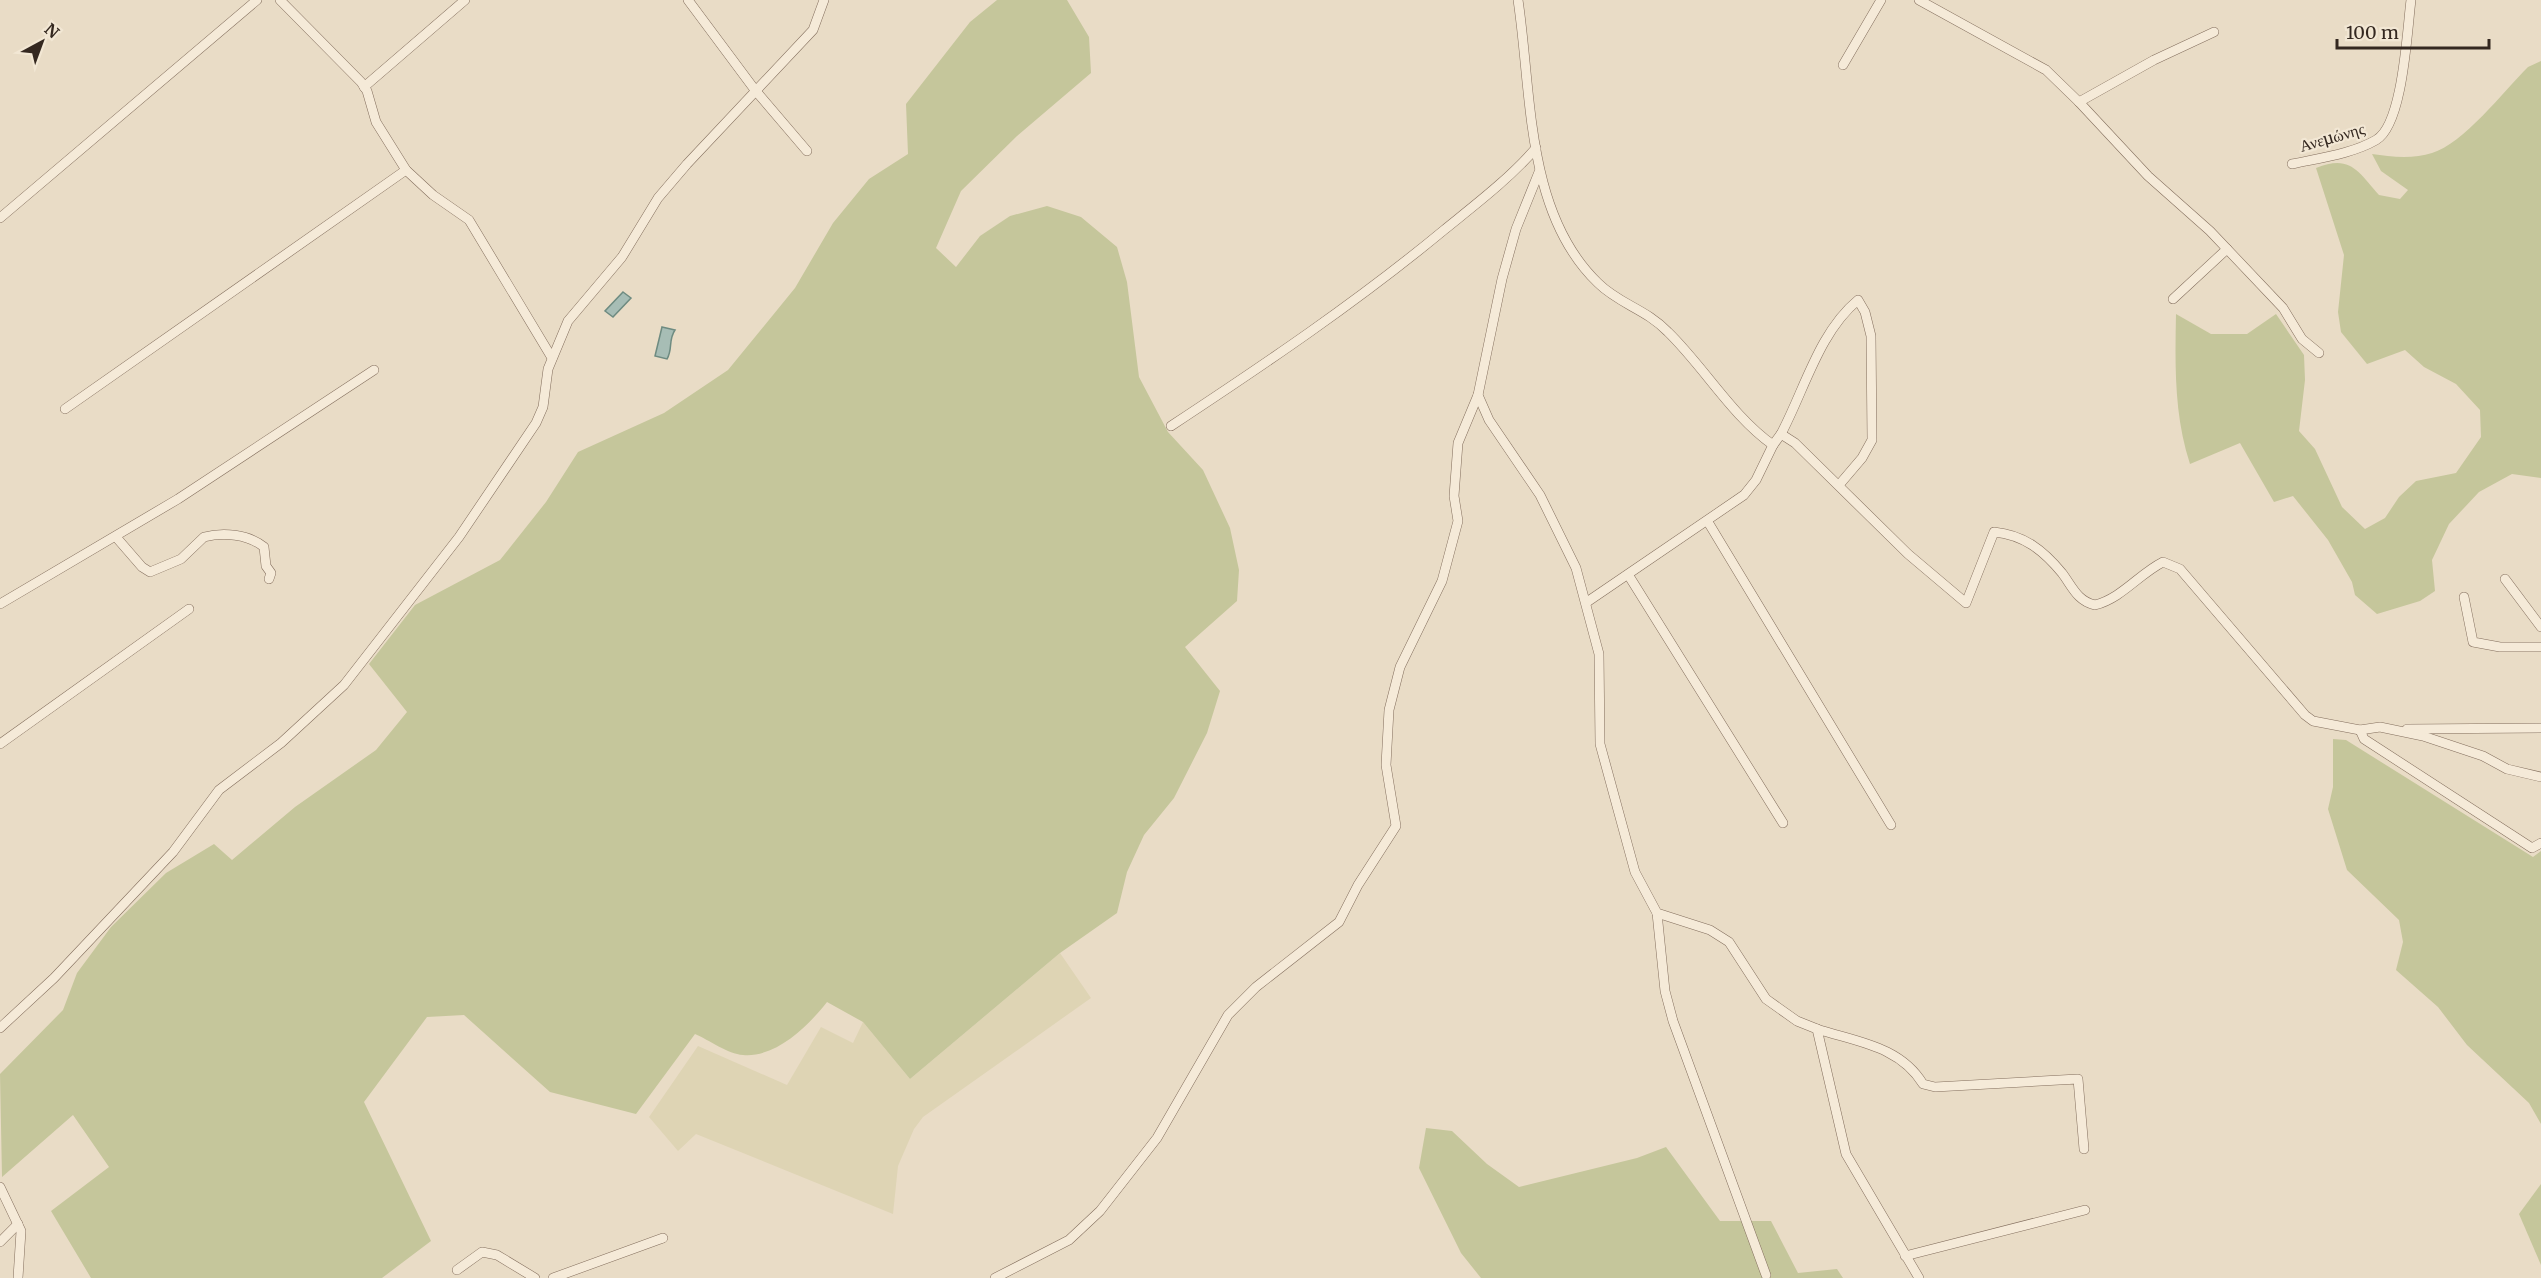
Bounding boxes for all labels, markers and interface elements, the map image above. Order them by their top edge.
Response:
north arrow [12,12,72,72]
scale bar [2337,12,2488,50]
text: N [41,19,63,43]
text: 100 m [2346,21,2399,44]
street label: Ανεμώνης [2297,118,2367,156]

